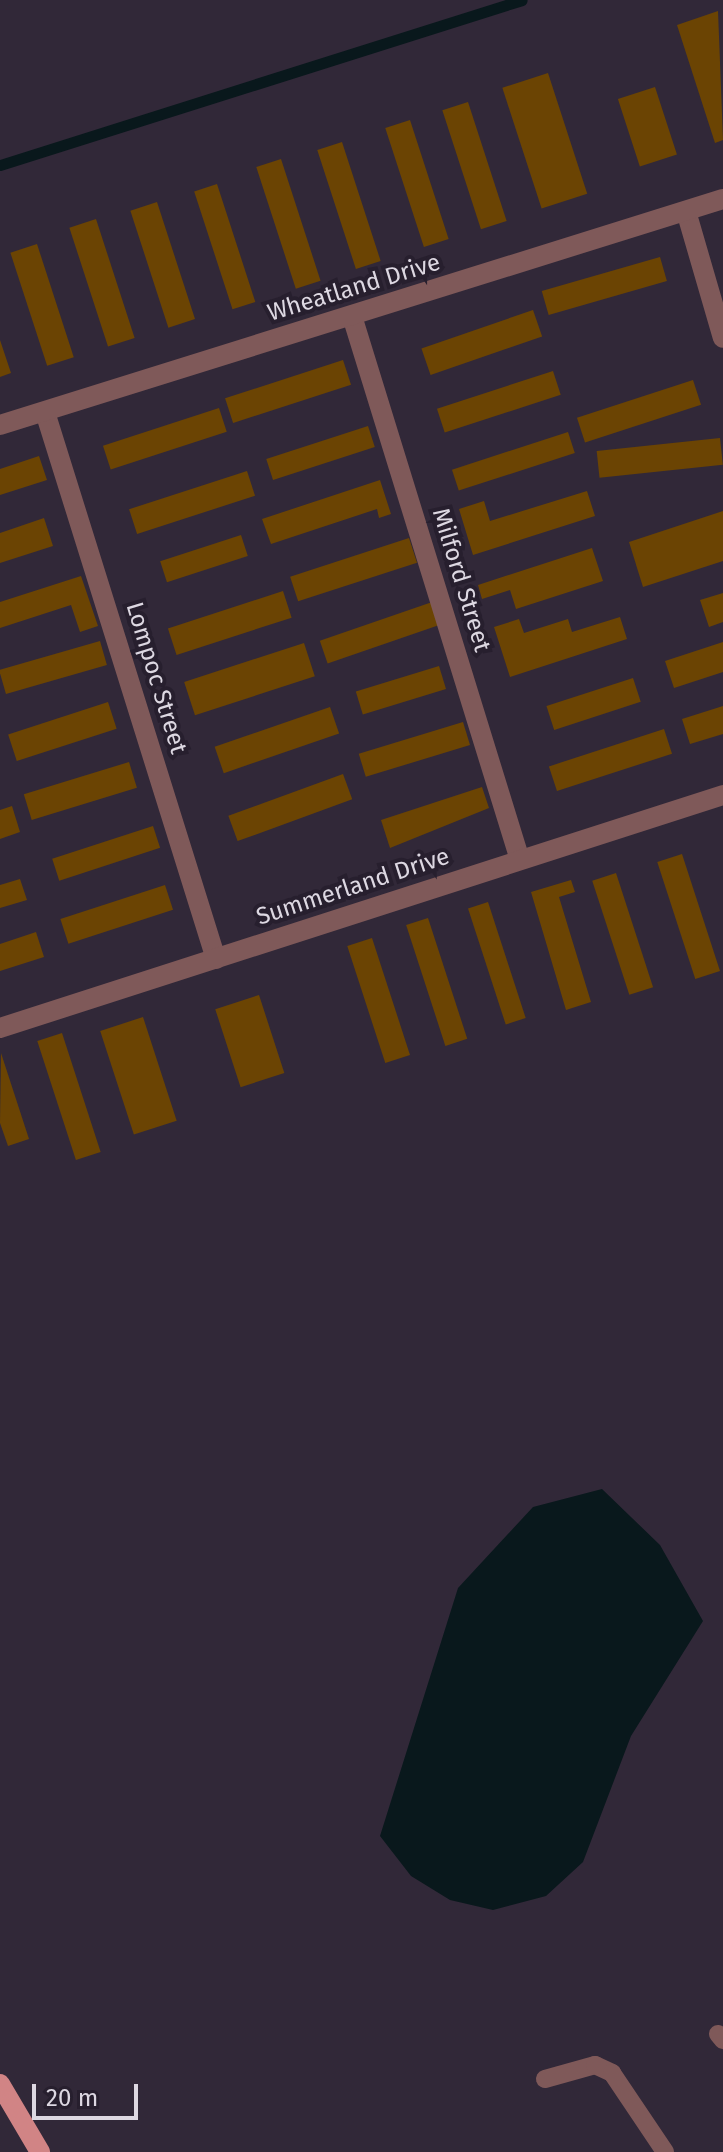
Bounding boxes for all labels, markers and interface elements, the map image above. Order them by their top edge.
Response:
street label: Wheatland Drive [264,248,444,328]
street label: Milford Street [425,505,497,655]
street label: Lompoc Street [119,599,193,757]
street label: Summerland Drive [253,842,453,932]
scale bar [36,2068,142,2118]
text: 20 m [46,2084,98,2112]

